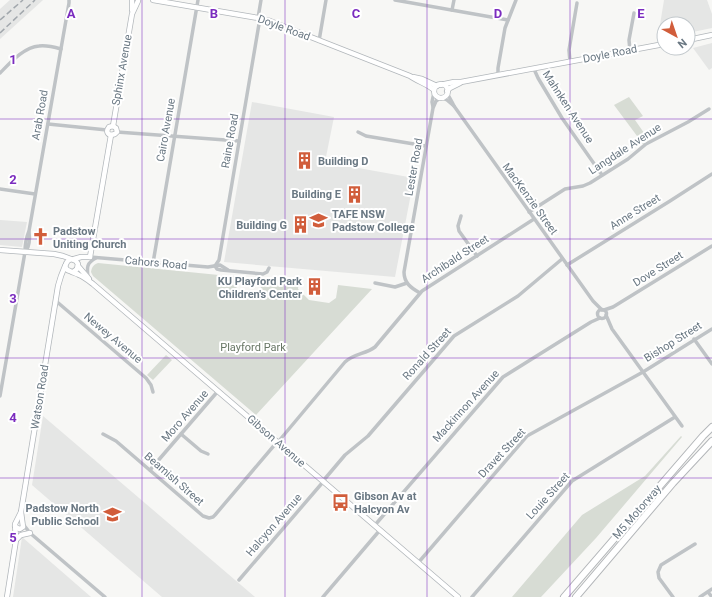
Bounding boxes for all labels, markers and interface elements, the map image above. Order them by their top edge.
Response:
text: A [67,6,76,21]
text: B [210,6,218,21]
text: C [352,6,361,21]
text: D [494,6,502,21]
text: E [637,6,645,21]
street label: Doyle Road [256,12,312,44]
north arrow [656,16,696,56]
street label: Sphinx Avenue [109,33,135,106]
text: N [675,36,689,51]
street label: Doyle Road [582,42,638,66]
text: 1 [9,52,17,67]
street label: Mahnken Avenue [540,68,596,146]
street label: Arab Road [29,89,51,141]
street label: Cairo Avenue [154,97,178,163]
street label: Raine Road [219,113,241,169]
street label: Langdale Avenue [586,121,664,177]
street label: Lester Road [403,137,425,197]
building icon: Building D [295,151,315,171]
place label: Building D [318,155,368,168]
street label: MacKenzie Street [500,160,561,238]
text: 2 [9,172,17,187]
building icon: Building E [344,184,364,204]
place label: Building E [292,188,341,201]
street label: Anne Street [607,191,663,233]
place label: TAFE NSW Padstow College [332,208,415,234]
school or university icon: TAFE NSW Padstow College [309,210,329,230]
building icon: Building G [290,215,310,235]
place label: Building G [236,219,287,232]
place label: Padstow Uniting Church [53,225,126,251]
church icon: Padstow Uniting Church [30,227,50,247]
street label: Archibald Street [419,232,492,286]
street label: Dove Street [631,248,686,289]
street label: Cahors Road [124,254,188,272]
place label: KU Playford Park Children's Center [218,275,302,301]
building icon: KU Playford Park Children's Center [305,277,325,297]
text: 3 [9,291,17,306]
street label: Newey Avenue [81,310,145,366]
street label: Bishop Street [642,319,705,365]
street label: Ronald Street [400,325,454,383]
park label: Playford Park [220,341,286,354]
street label: Watson Road [28,364,52,430]
street label: Mackinnon Avenue [430,367,502,445]
street label: Moro Avenue [159,387,211,445]
text: 4 [9,410,17,425]
street label: Gibson Avenue [244,412,308,470]
street label: Dravet Street [476,425,529,480]
street label: Beamish Street [142,450,207,509]
street label: Louie Street [524,470,573,522]
street label: M5 Motorway [610,482,665,542]
place label: Gibson Av at Halcyon Av [354,490,417,516]
street label: Halcyon Avenue [243,491,305,559]
bus stop icon: Gibson Av at Halcyon Av [331,492,351,512]
place label: Padstow North Public School [25,502,99,528]
school or university icon: Padstow North Public School [102,504,122,524]
text: 5 [9,530,17,545]

